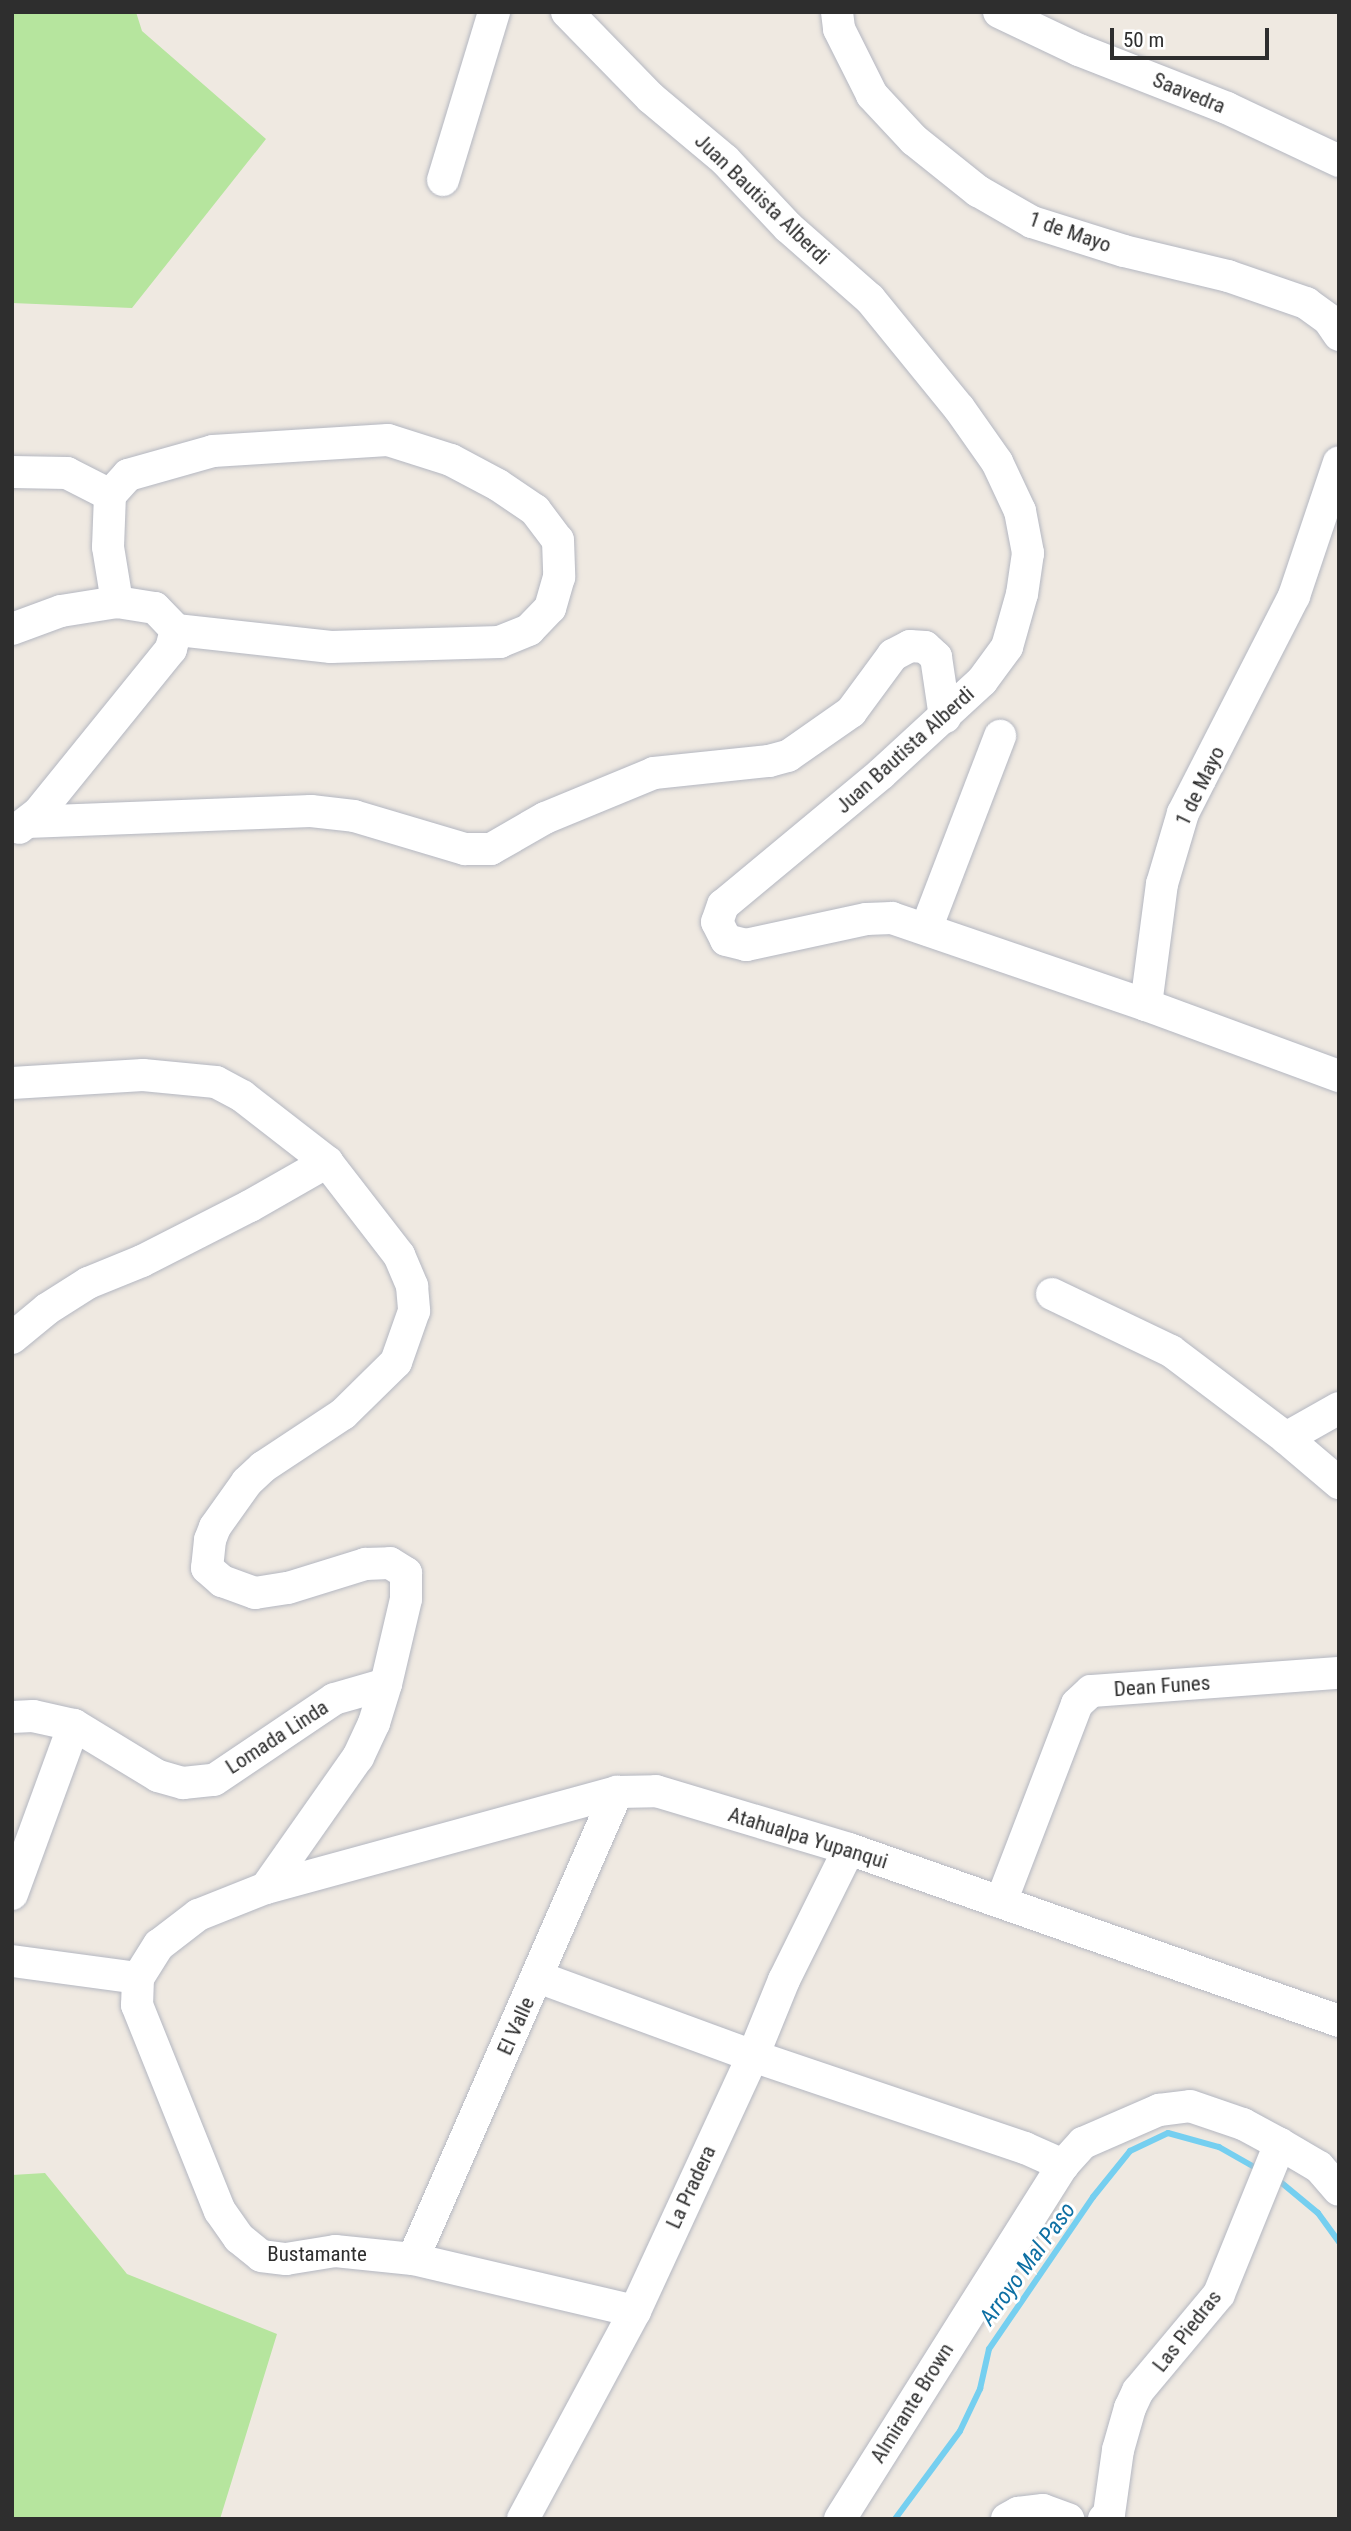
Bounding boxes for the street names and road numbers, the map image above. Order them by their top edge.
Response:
street label: Saavedra [1149,67,1229,119]
street label: Juan Bautista Alberdi [689,128,835,270]
street label: 1 de Mayo [1026,206,1114,258]
street label: Juan Bautista Alberdi [831,681,979,819]
street label: 1 de Mayo [1170,742,1230,830]
street label: Dean Funes [1113,1670,1211,1702]
street label: Lomada Linda [221,1695,333,1779]
street label: Atahualpa Yupanqui [725,1802,891,1874]
street label: El Valle [492,1993,540,2059]
street label: La Pradera [661,2141,721,2233]
street label: Bustamante [267,2241,367,2267]
street label: Las Piedras [1147,2285,1227,2377]
street label: Almirante Brown [865,2338,959,2468]

